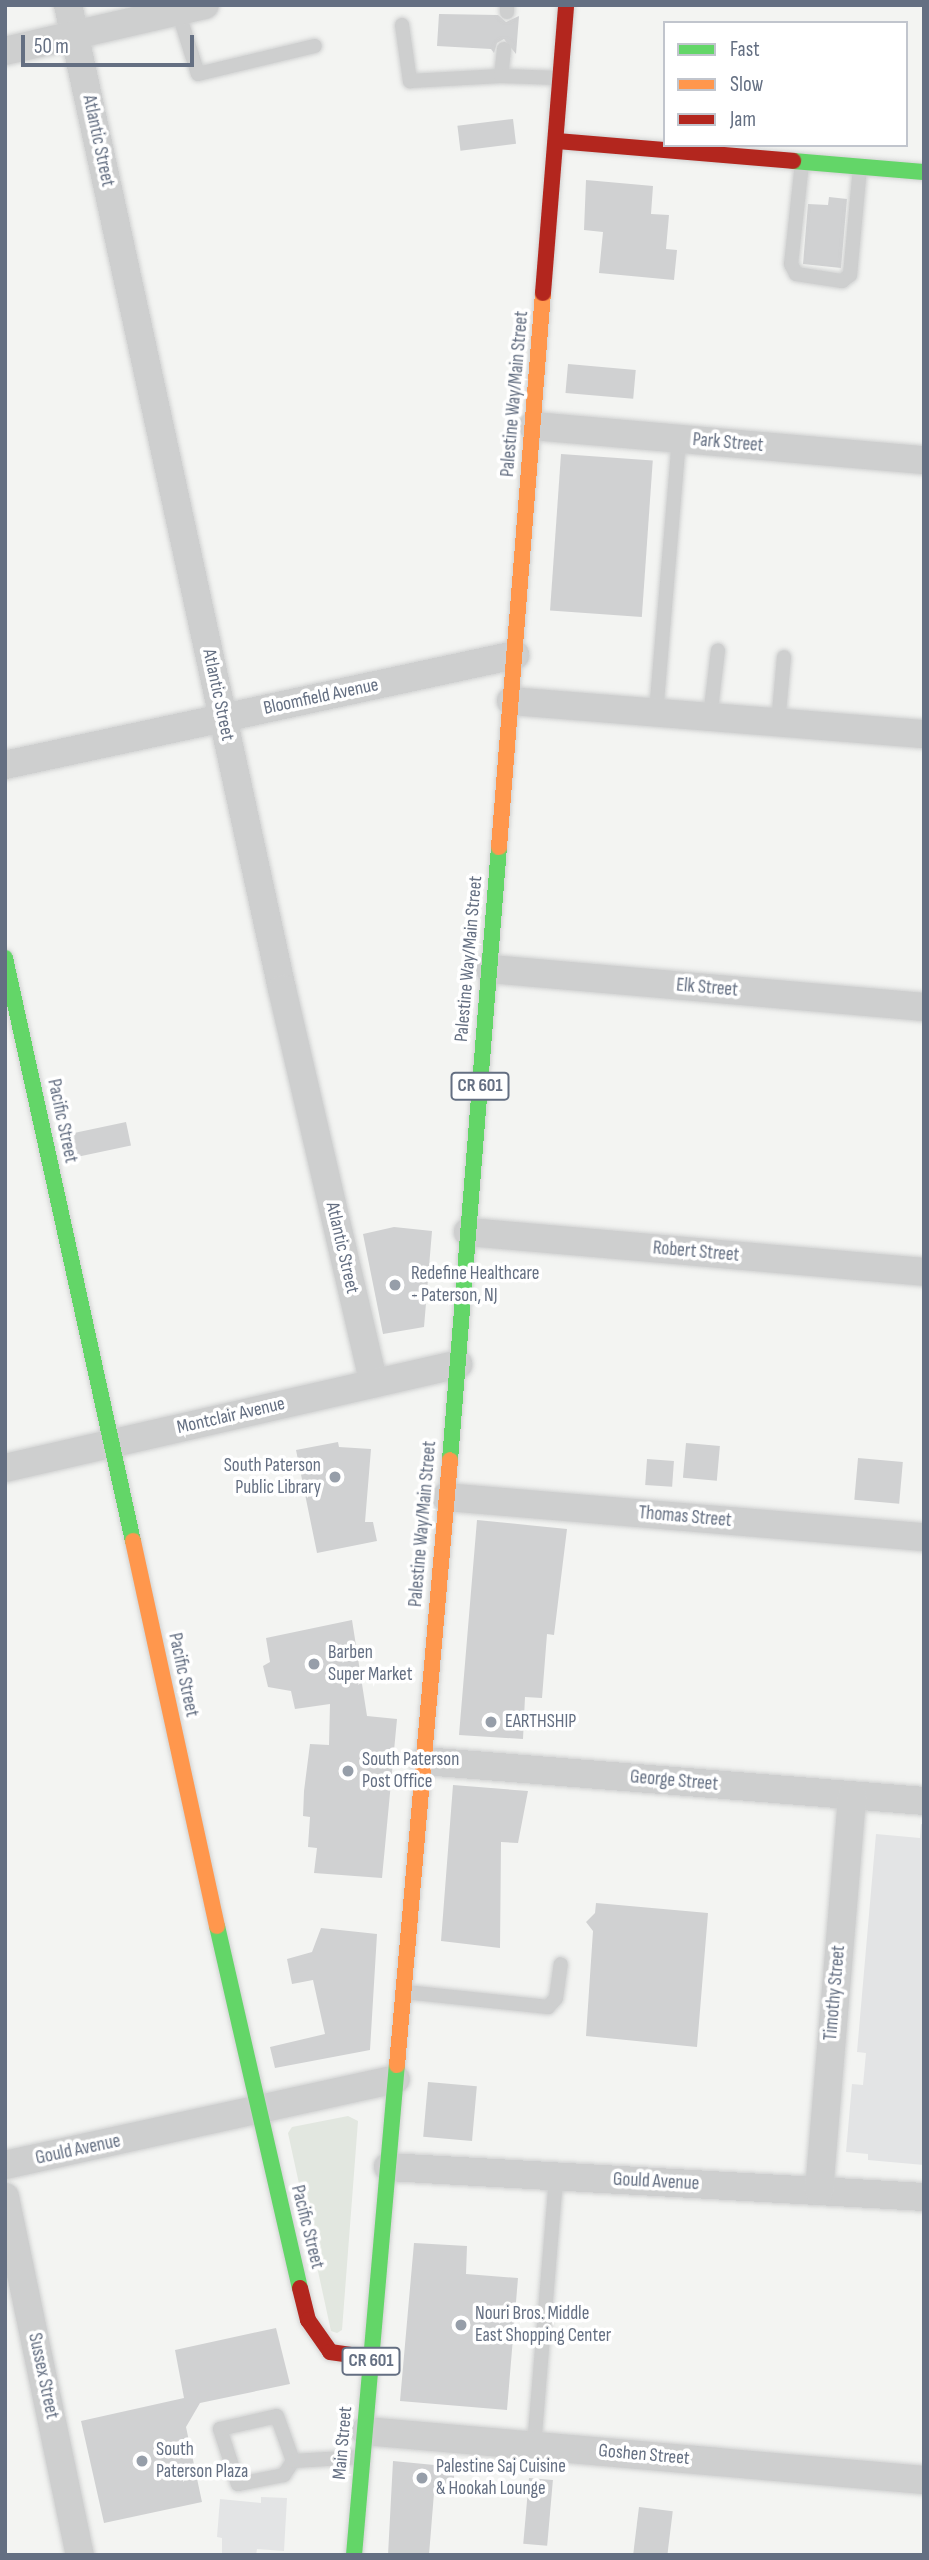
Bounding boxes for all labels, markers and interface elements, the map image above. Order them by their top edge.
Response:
scale bar [24,21,198,65]
legend [663,21,908,147]
text: 50 m [34,34,69,59]
text: Fast [730,37,760,62]
text: Slow [730,72,763,97]
street label: Atlantic Street [77,93,119,189]
text: Jam [730,107,756,132]
street label: Palestine Way/Main Street [496,310,534,478]
street label: Park Street [692,429,764,457]
street label: Atlantic Street [197,647,239,743]
street label: Bloomfield Avenue [261,674,381,720]
street label: Palestine Way/Main Street [450,875,488,1043]
street label: Elk Street [675,974,739,1002]
road number: CR 601 [450,1072,510,1100]
street label: Pacific Street [42,1077,82,1165]
street label: Atlantic Street [320,1200,364,1296]
street label: Robert Street [652,1237,740,1267]
place label: Redefine Healthcare - Paterson, NJ [411,1263,539,1307]
marker: Redefine Healthcare - Paterson, NJ [385,1275,405,1295]
street label: Montclair Avenue [175,1393,287,1439]
street label: Palestine Way/Main Street [404,1440,442,1608]
place label: South Paterson Public Library [224,1455,321,1499]
marker: South Paterson Public Library [327,1469,343,1485]
street label: Thomas Street [638,1502,732,1532]
street label: Pacific Street [163,1631,203,1719]
place label: Barben Super Market [328,1642,412,1686]
marker: Barben Super Market [306,1656,322,1672]
place label: EARTHSHIP [505,1711,576,1733]
marker: EARTHSHIP [483,1714,499,1730]
place label: South Paterson Post Office [362,1749,459,1793]
marker: South Paterson Post Office [340,1763,356,1779]
street label: George Street [629,1766,719,1796]
street label: Timothy Street [819,1944,851,2042]
street label: Gould Avenue [33,2130,123,2170]
street label: Gould Avenue [612,2168,700,2196]
street label: Pacific Street [286,2183,328,2271]
place label: Nouri Bros. Middle East Shopping Center [475,2303,611,2347]
marker: Nouri Bros. Middle East Shopping Center [453,2317,469,2333]
street label: Sussex Street [23,2331,63,2421]
road number: CR 601 [341,2346,401,2376]
street label: Main Street [328,2405,358,2481]
place label: South Paterson Plaza [156,2439,248,2483]
street label: Goshen Street [598,2440,690,2470]
marker: South Paterson Plaza [134,2453,150,2469]
place label: Palestine Saj Cuisine & Hookah Lounge [436,2456,566,2500]
marker: Palestine Saj Cuisine & Hookah Lounge [414,2470,430,2486]

